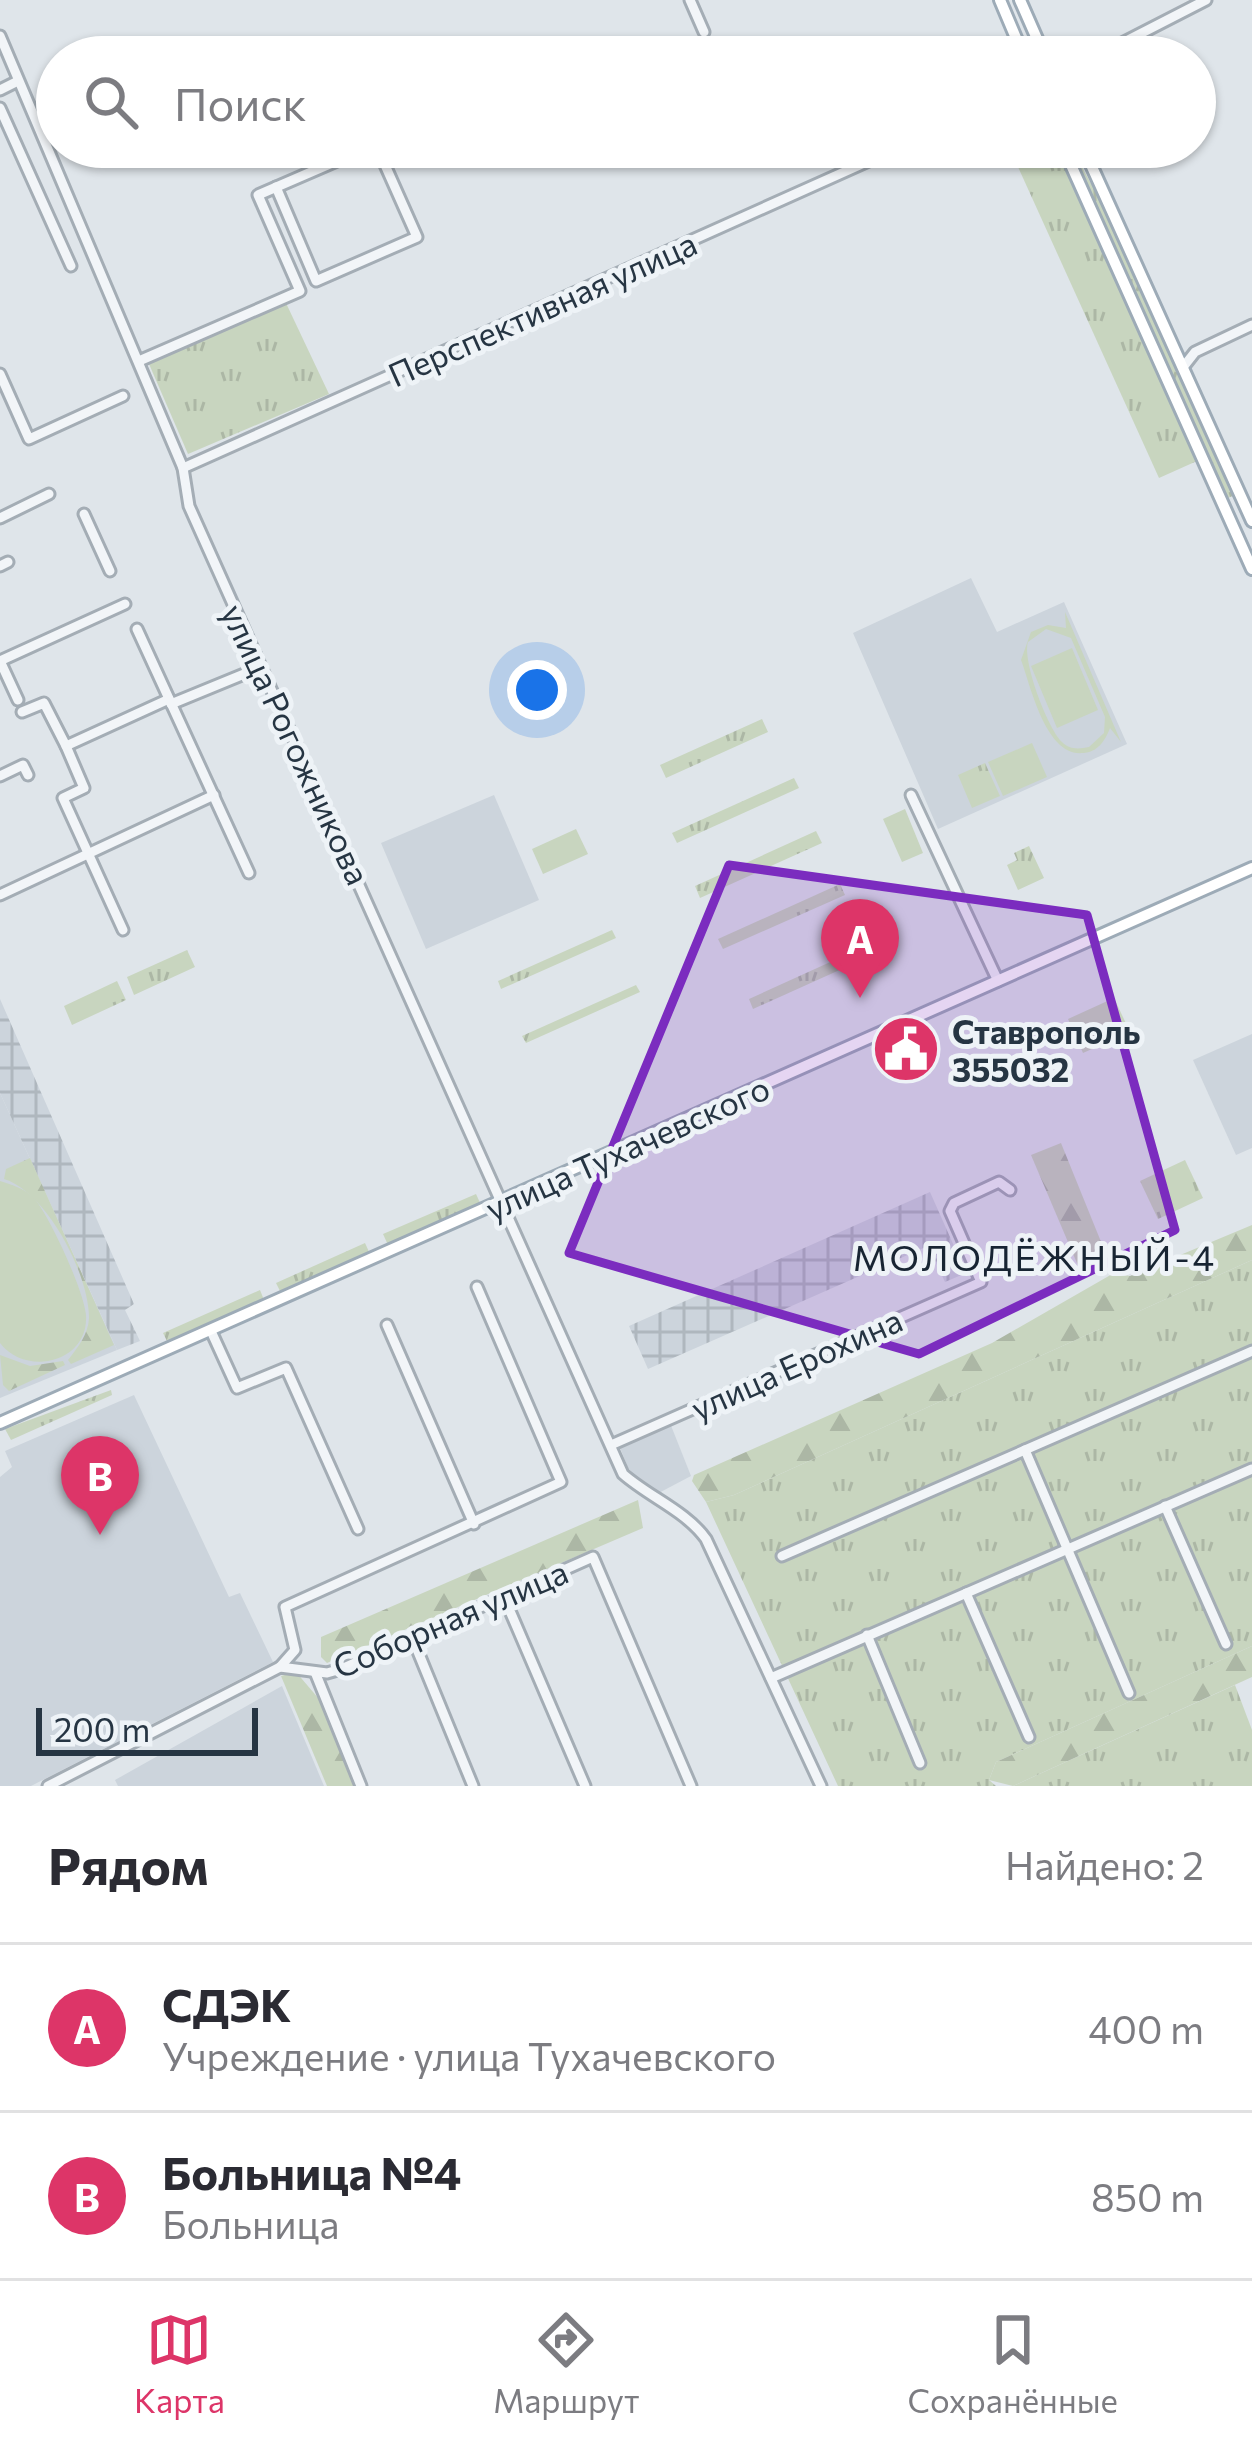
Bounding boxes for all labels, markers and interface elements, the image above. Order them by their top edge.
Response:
search box [36,36,1216,168]
icon: search [78,69,144,135]
text: Поиск [174,75,307,130]
street label: Перспективная улица [381,221,703,395]
street label: улица Рогожникова [214,597,380,891]
your location [507,660,567,720]
pin: A [821,899,899,998]
place label: Ставрополь 355032 [952,1010,1140,1089]
public building icon: Ставрополь 355032 [871,1014,941,1084]
street label: улица Тухачевского [479,1066,775,1228]
district label: МОЛОДЁЖНЫЙ-4 [853,1234,1217,1278]
street label: улица Ерохина [684,1298,908,1428]
pin: B [61,1436,139,1535]
street label: Соборная улица [326,1550,574,1686]
scale bar [36,1702,258,1755]
text: 200 m [54,1708,150,1749]
text: Рядом [48,1833,209,1896]
text: Найдено: 2 [1005,1840,1204,1888]
text: СДЭК [162,1976,291,2031]
text: A [73,2004,101,2052]
text: 400 m [1088,2004,1204,2052]
text: Учреждение · улица Тухачевского [162,2031,776,2079]
text: Больница №4 [162,2144,461,2199]
text: B [74,2172,100,2220]
text: 850 m [1091,2172,1204,2220]
text: Больница [162,2199,340,2247]
tab: Карта [134,2307,225,2420]
tab: Маршрут [493,2307,639,2420]
tab: Сохранённые [907,2307,1118,2420]

